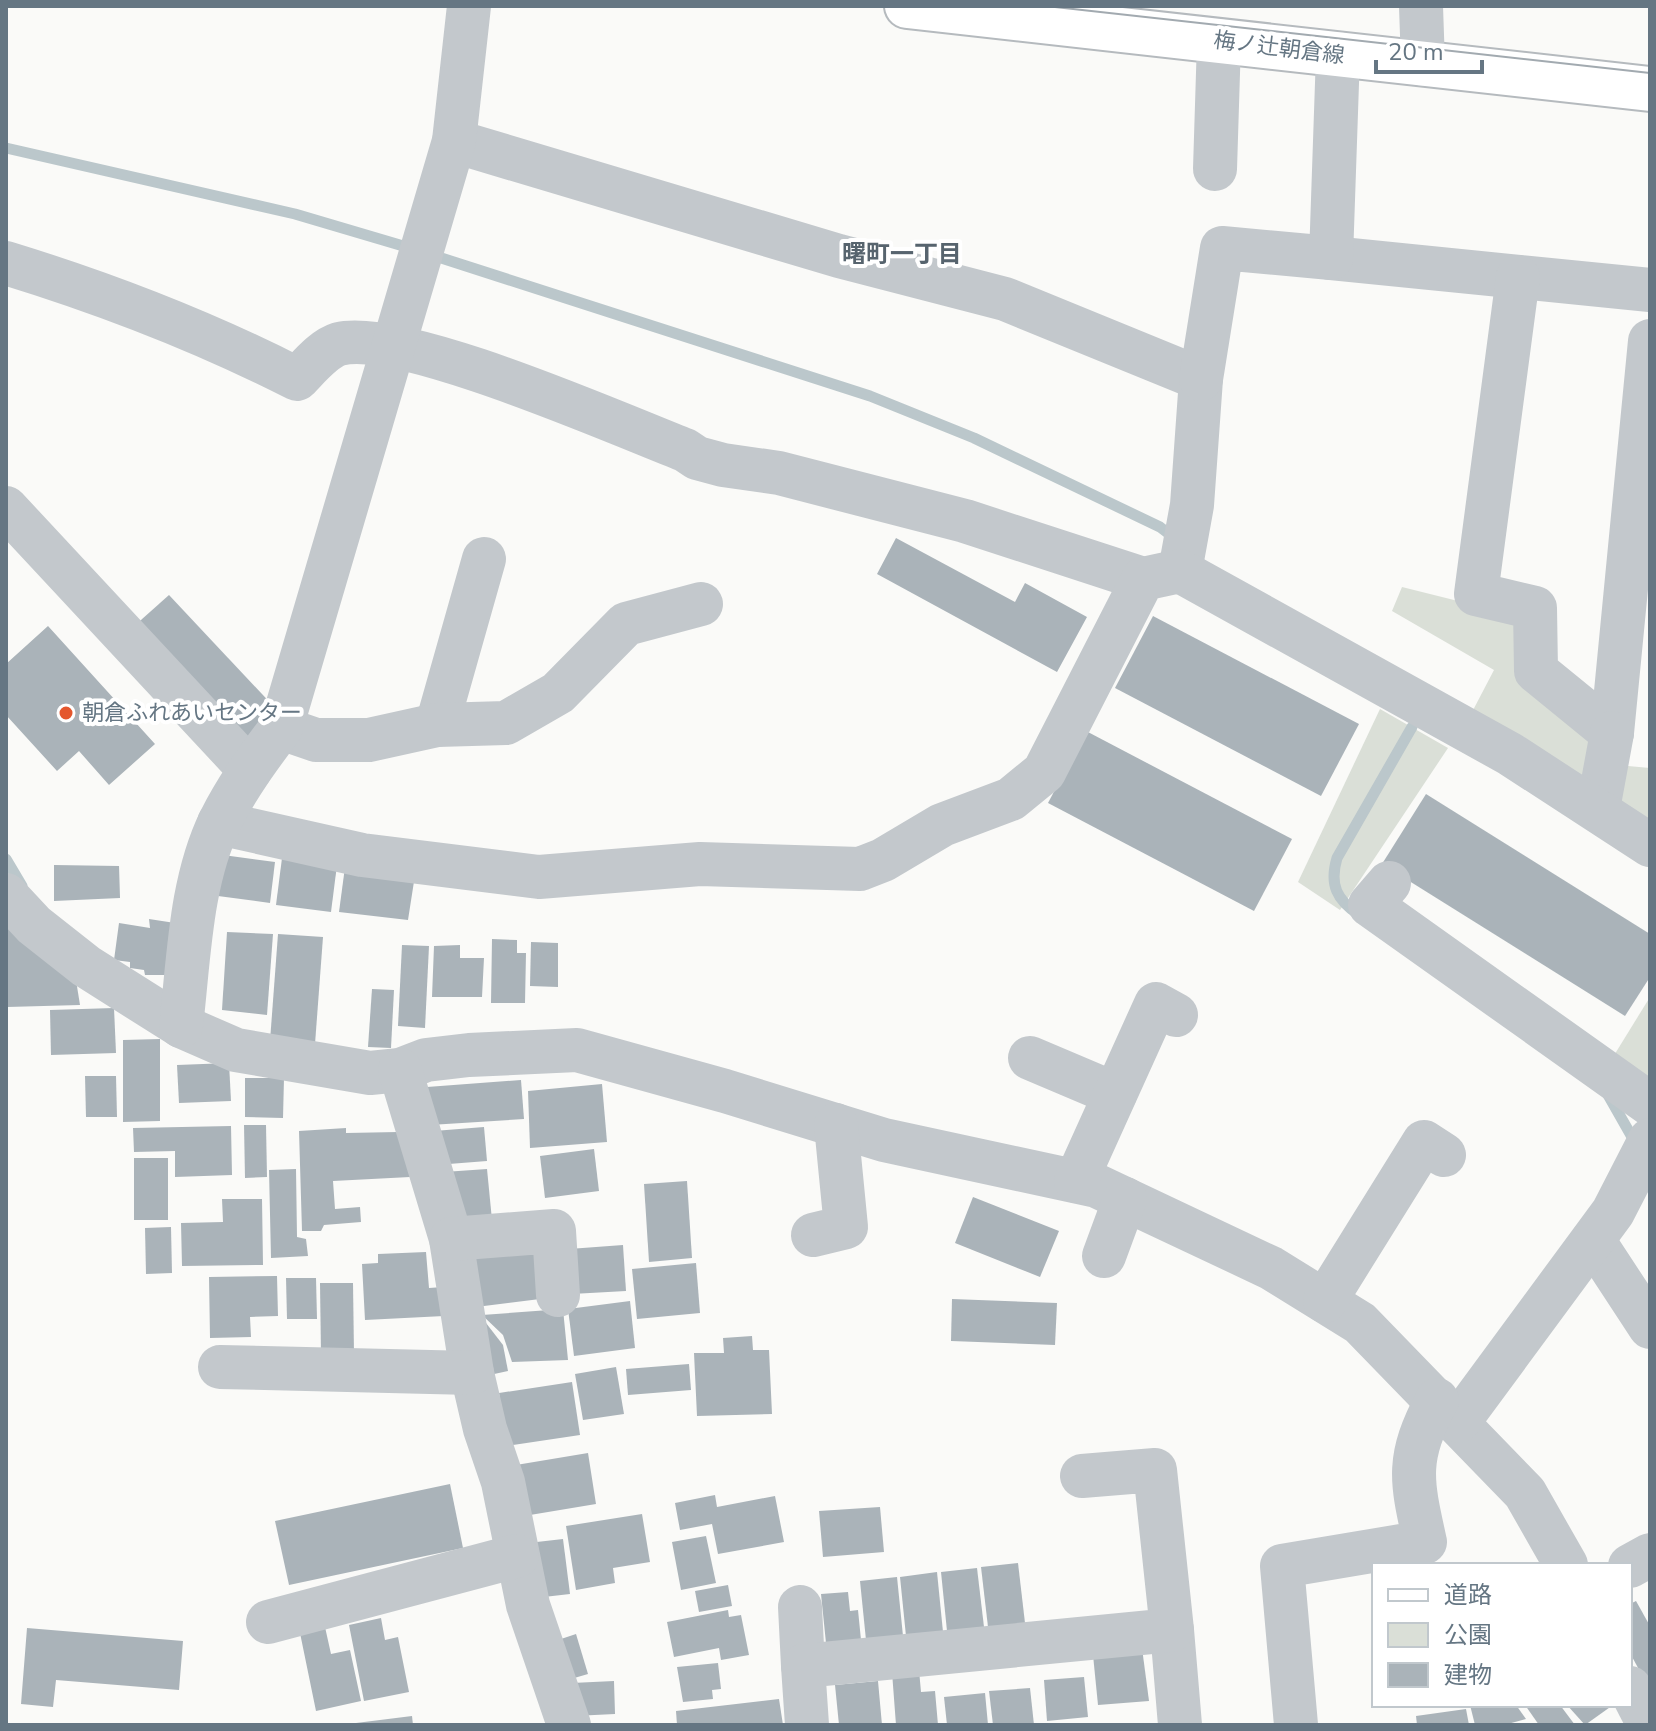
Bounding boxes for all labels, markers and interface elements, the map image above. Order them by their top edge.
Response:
scale bar [1376,24,1482,74]
street label: 梅ノ辻朝倉線 [1212,25,1346,71]
text: 20 m [1388,36,1444,68]
district label: 曙町一丁目 [842,238,962,270]
place label: 朝倉ふれあいセンター [82,698,302,728]
marker: 朝倉ふれあいセンター [57,704,75,722]
legend [1372,1563,1632,1707]
text: 道路 [1444,1579,1492,1611]
text: 公園 [1444,1619,1492,1651]
text: 建物 [1444,1659,1492,1691]

